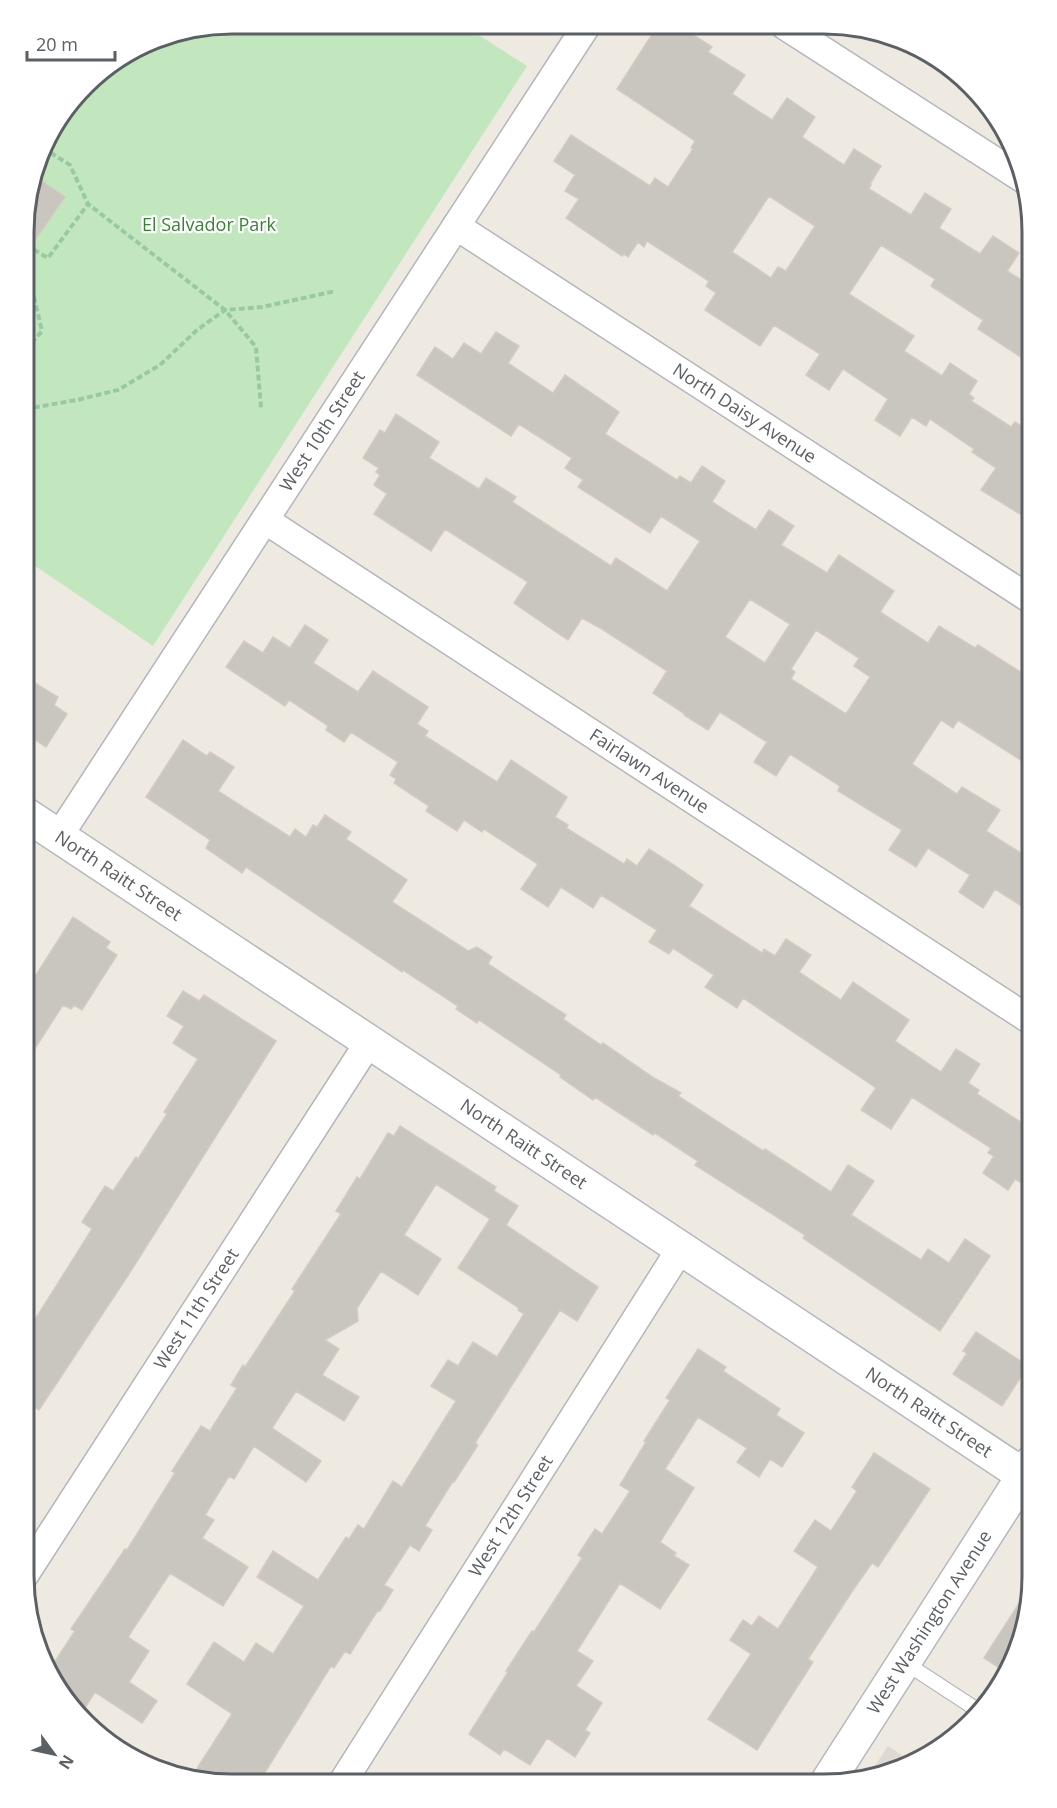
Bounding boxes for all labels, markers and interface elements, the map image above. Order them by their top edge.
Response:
scale bar [27,24,116,62]
text: 20 m [36,32,78,56]
park label: El Salvador Park [142,212,277,236]
street label: North Daisy Avenue [669,357,821,468]
street label: West 10th Street [274,366,370,496]
street label: Fairlawn Avenue [585,722,714,818]
street label: North Raitt Street [51,824,187,926]
street label: North Raitt Street [456,1093,592,1194]
street label: West 11th Street [148,1243,244,1373]
street label: North Raitt Street [861,1361,997,1462]
street label: West 12th Street [463,1450,558,1581]
street label: West Washington Avenue [861,1525,997,1718]
north arrow [24,1724,84,1784]
text: N [54,1751,79,1774]

